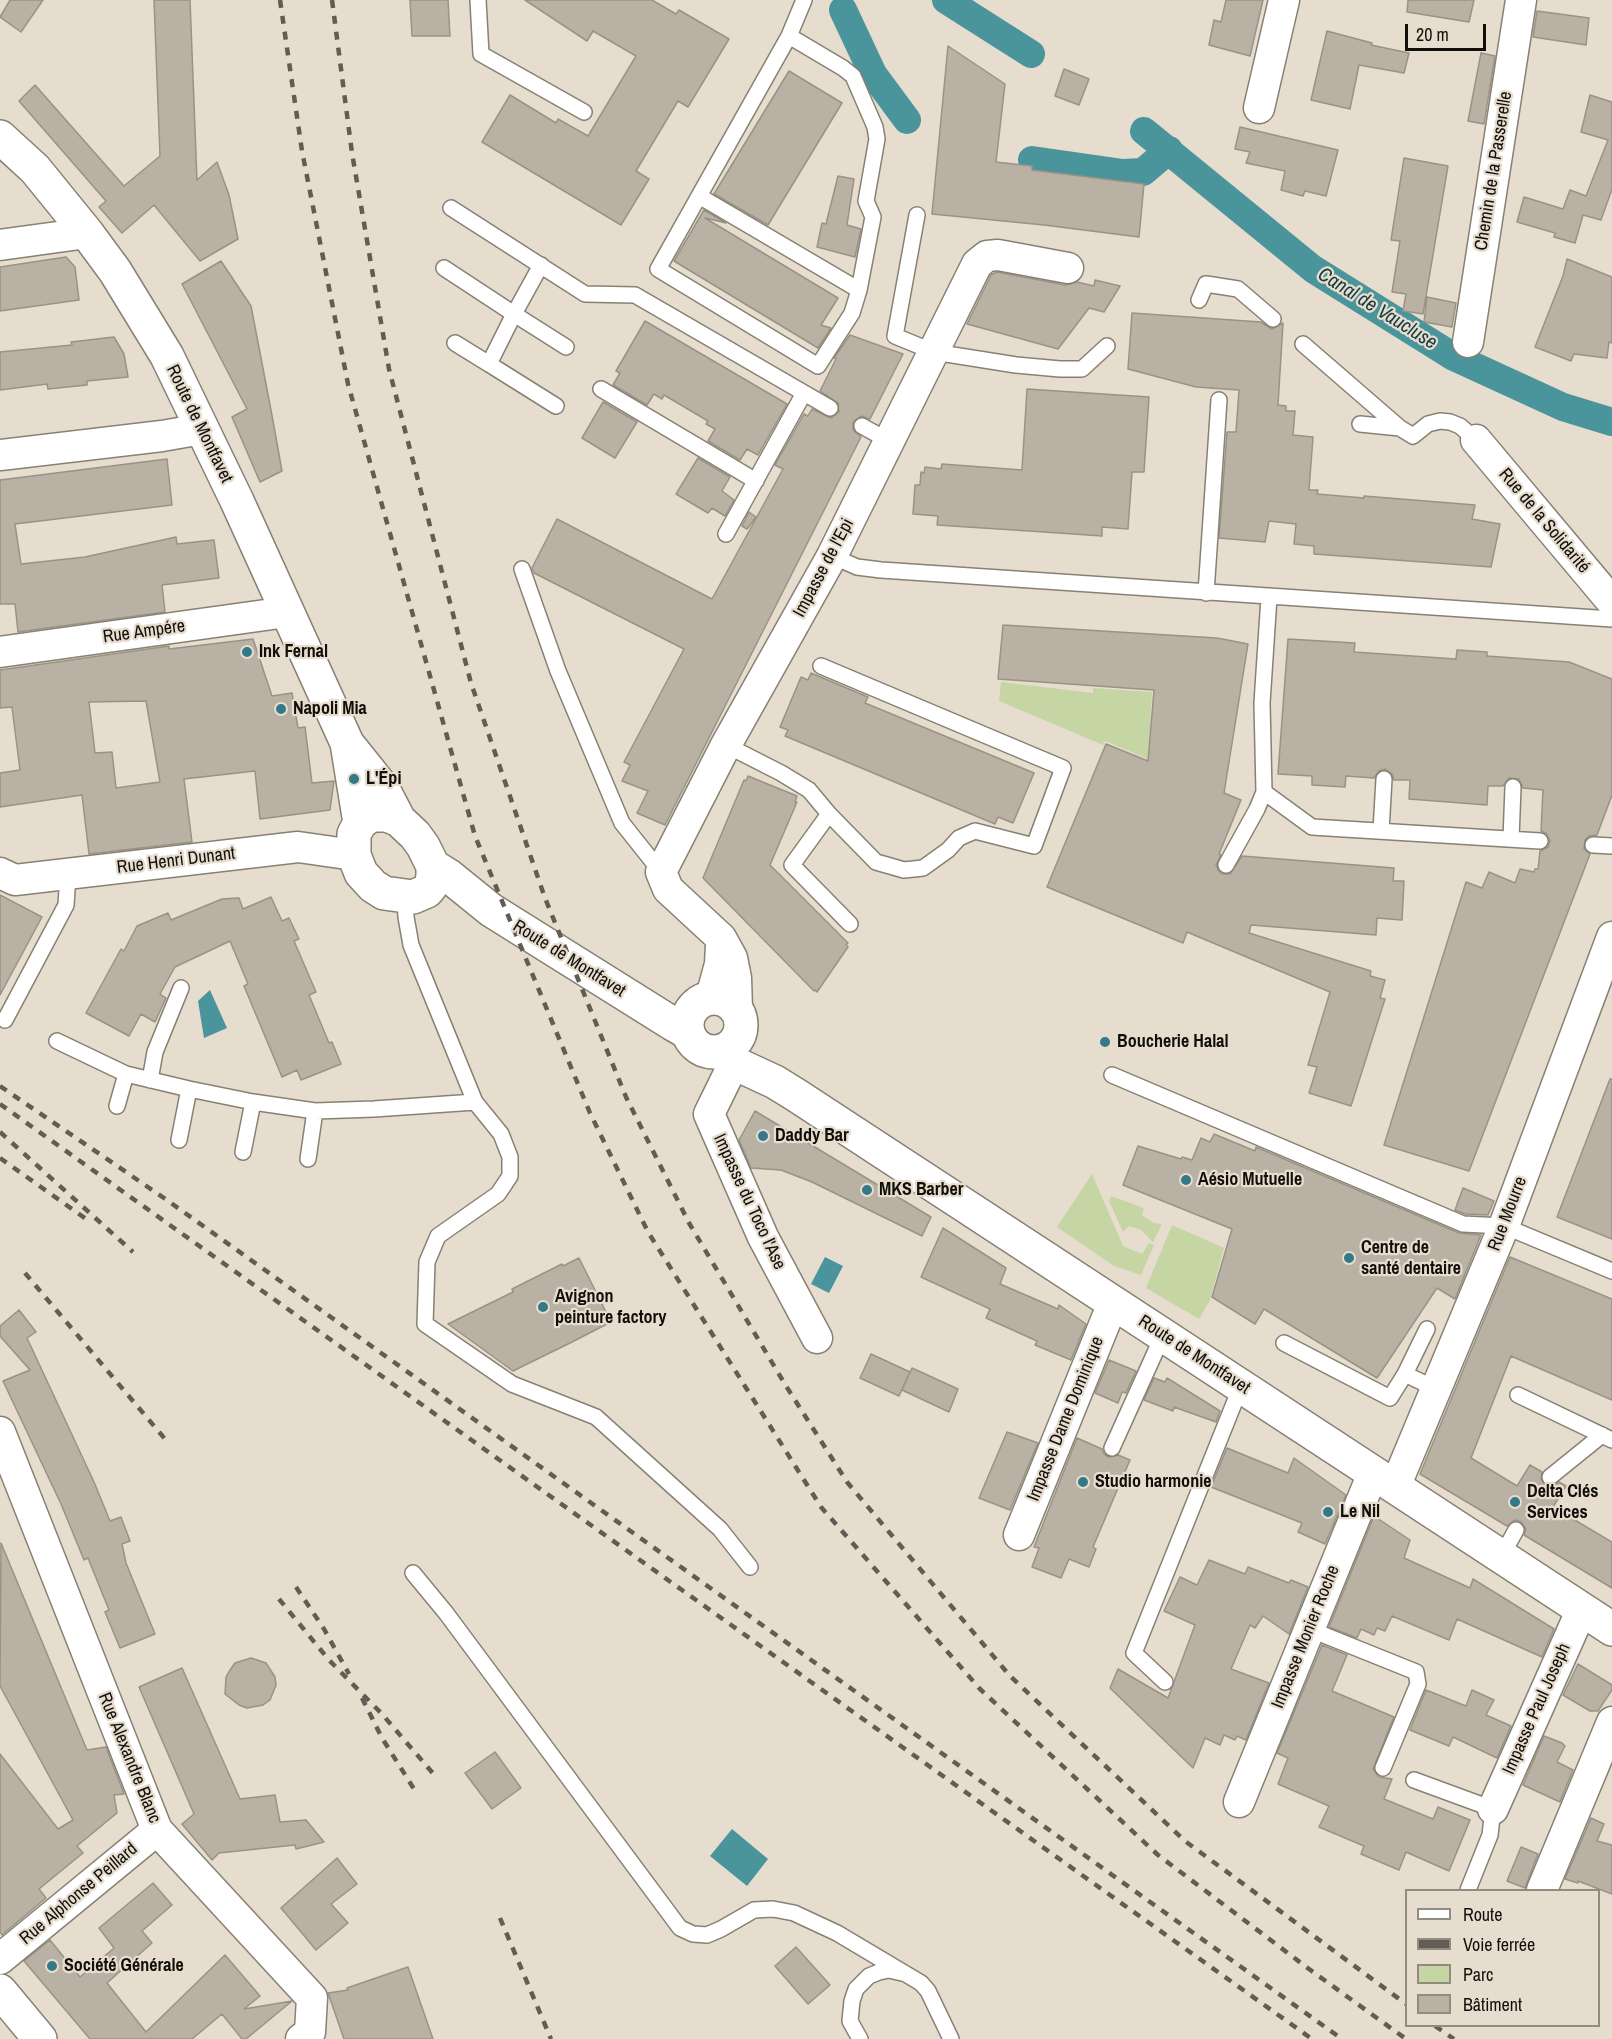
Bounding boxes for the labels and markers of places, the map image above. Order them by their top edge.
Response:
place label: Ink Fernal [259,641,328,663]
marker: Ink Fernal [240,645,254,659]
place label: Napoli Mia [293,698,367,720]
marker: Napoli Mia [274,702,288,716]
place label: L'Épi [366,768,401,790]
marker: L'Épi [347,772,361,786]
place label: Boucherie Halal [1117,1031,1229,1053]
marker: Boucherie Halal [1098,1035,1112,1049]
place label: Daddy Bar [775,1125,849,1147]
marker: Daddy Bar [756,1129,770,1143]
place label: Aésio Mutuelle [1198,1169,1302,1191]
marker: Aésio Mutuelle [1179,1173,1193,1187]
place label: MKS Barber [879,1179,963,1201]
marker: MKS Barber [860,1183,874,1197]
place label: Centre de santé dentaire [1361,1237,1461,1280]
marker: Centre de santé dentaire [1342,1251,1356,1265]
place label: Avignon peinture factory [555,1286,667,1328]
marker: Avignon peinture factory [536,1300,550,1314]
place label: Studio harmonie [1095,1471,1211,1493]
marker: Studio harmonie [1076,1475,1090,1489]
place label: Delta Clés Services [1527,1481,1598,1524]
marker: Delta Clés Services [1508,1495,1522,1509]
place label: Le Nil [1340,1501,1380,1523]
marker: Le Nil [1321,1505,1335,1519]
place label: Société Générale [64,1955,184,1977]
marker: Société Générale [45,1959,59,1973]

